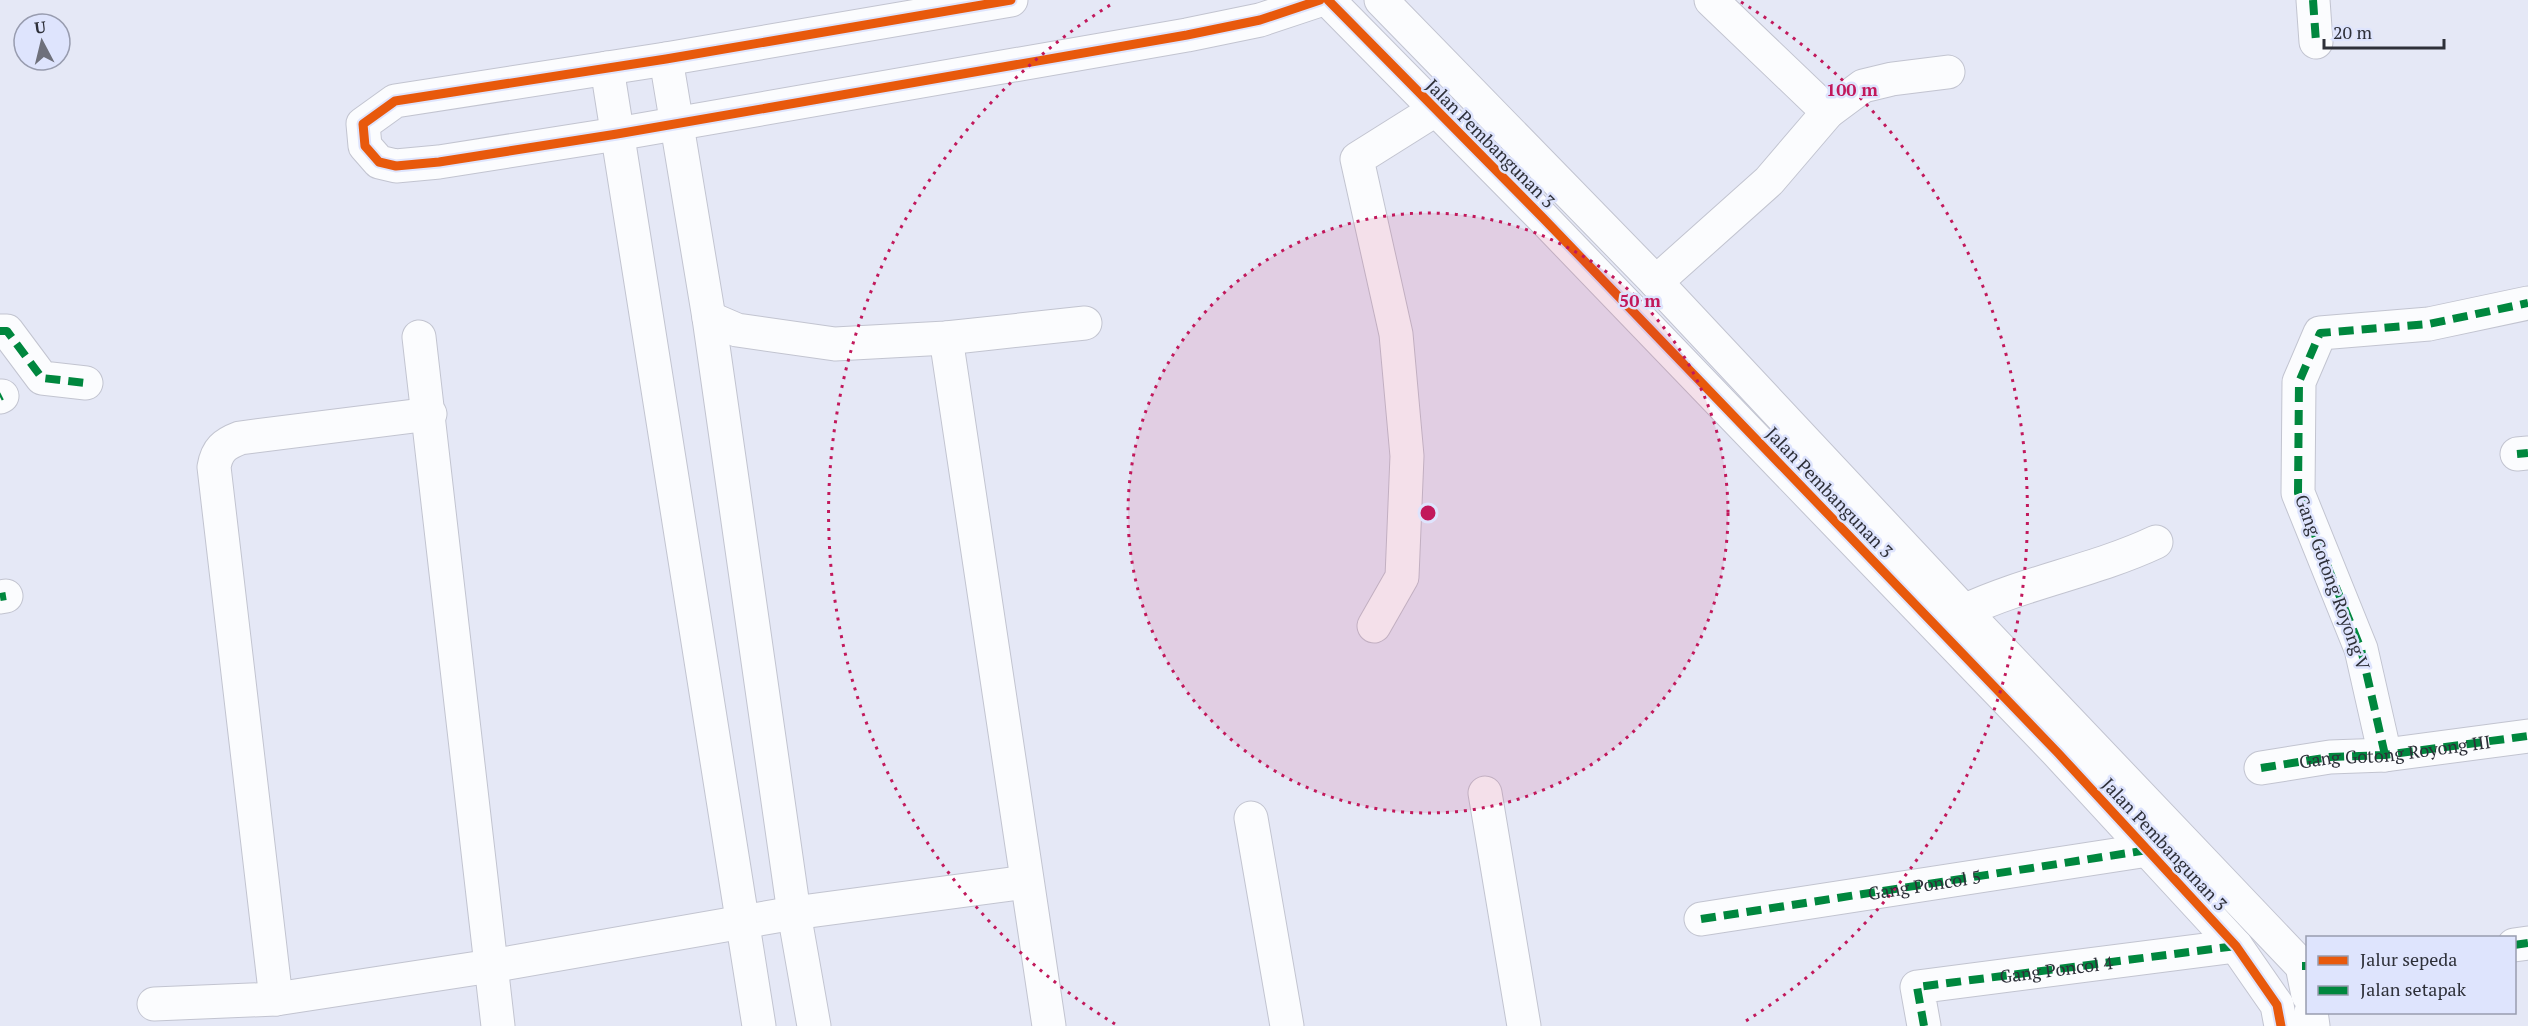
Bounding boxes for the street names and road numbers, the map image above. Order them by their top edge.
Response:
street label: Jalan Pembangunan 3 [1421,73,1561,213]
street label: Jalan Pembangunan 3 [1761,421,1899,563]
street label: Gang Gotong Royong V [2290,491,2376,674]
street label: Gang Gotong Royong III [2297,729,2492,774]
street label: Jalan Pembangunan 3 [2097,772,2233,916]
street label: Gang Poncol 5 [1866,864,1983,905]
street label: Gang Poncol 4 [1998,950,2115,988]

